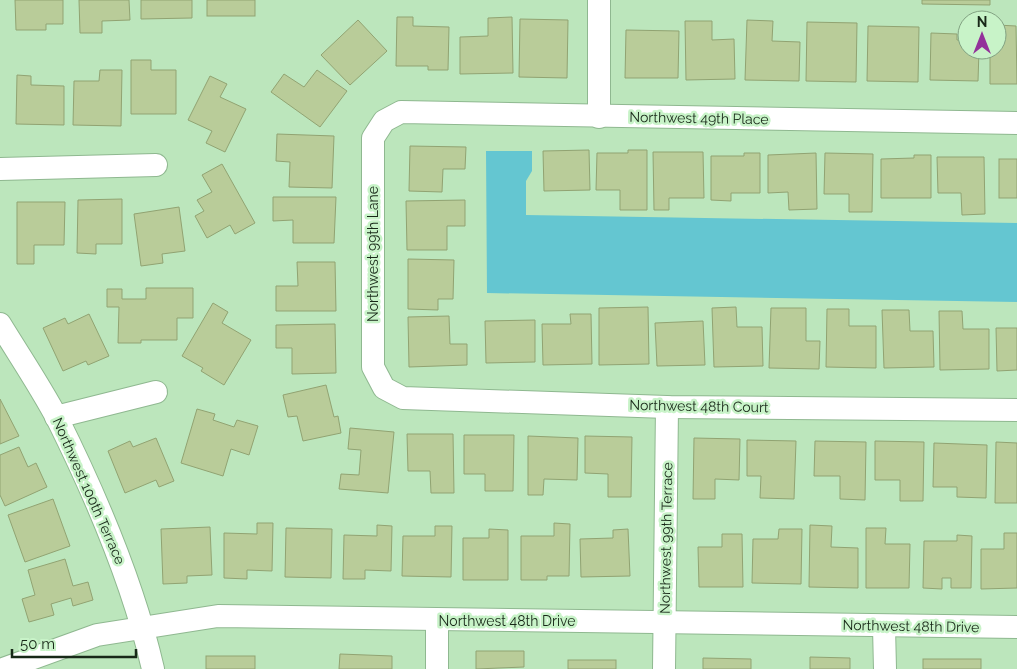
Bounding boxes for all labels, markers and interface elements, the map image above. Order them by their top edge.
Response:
north arrow [957,10,1007,60]
text: N [977,14,987,30]
street label: Northwest 49th Place [629,109,769,127]
street label: Northwest 99th Lane [365,186,381,322]
street label: Northwest 48th Court [629,397,769,415]
street label: Northwest 100th Terrace [49,415,129,567]
street label: Northwest 99th Terrace [657,462,675,614]
street label: Northwest 48th Drive [439,613,575,629]
street label: Northwest 48th Drive [842,617,980,635]
scale bar [12,626,136,658]
text: 50 m [20,635,55,653]

